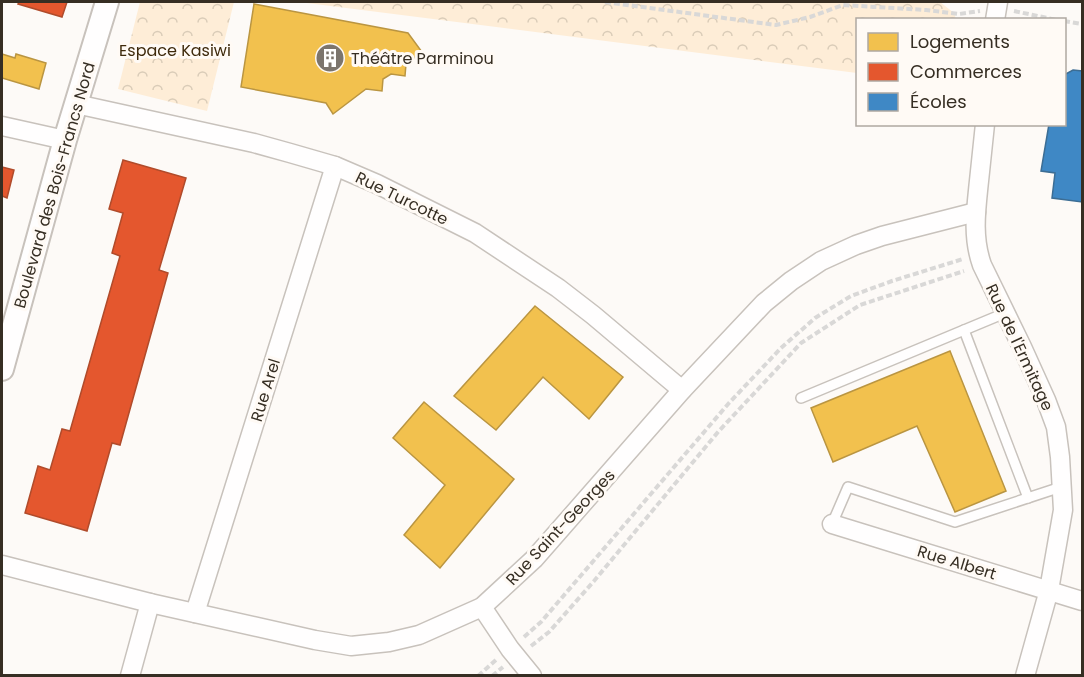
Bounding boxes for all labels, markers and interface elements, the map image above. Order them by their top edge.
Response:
legend [856,18,1066,126]
text: Logements [910,29,1010,54]
park label: Espace Kasiwi [119,39,231,62]
building icon: Théâtre Parminou [314,42,346,74]
place label: Théâtre Parminou [351,47,494,70]
street label: Boulevard des Bois-Francs Nord [8,59,101,311]
text: Commerces [910,59,1022,84]
text: Écoles [910,89,967,114]
street label: Rue Turcotte [352,166,452,231]
street label: Rue de l'Ermitage [980,280,1059,415]
street label: Rue Arel [245,356,286,424]
street label: Rue Saint-Georges [501,464,620,590]
street label: Rue Albert [915,540,999,585]

